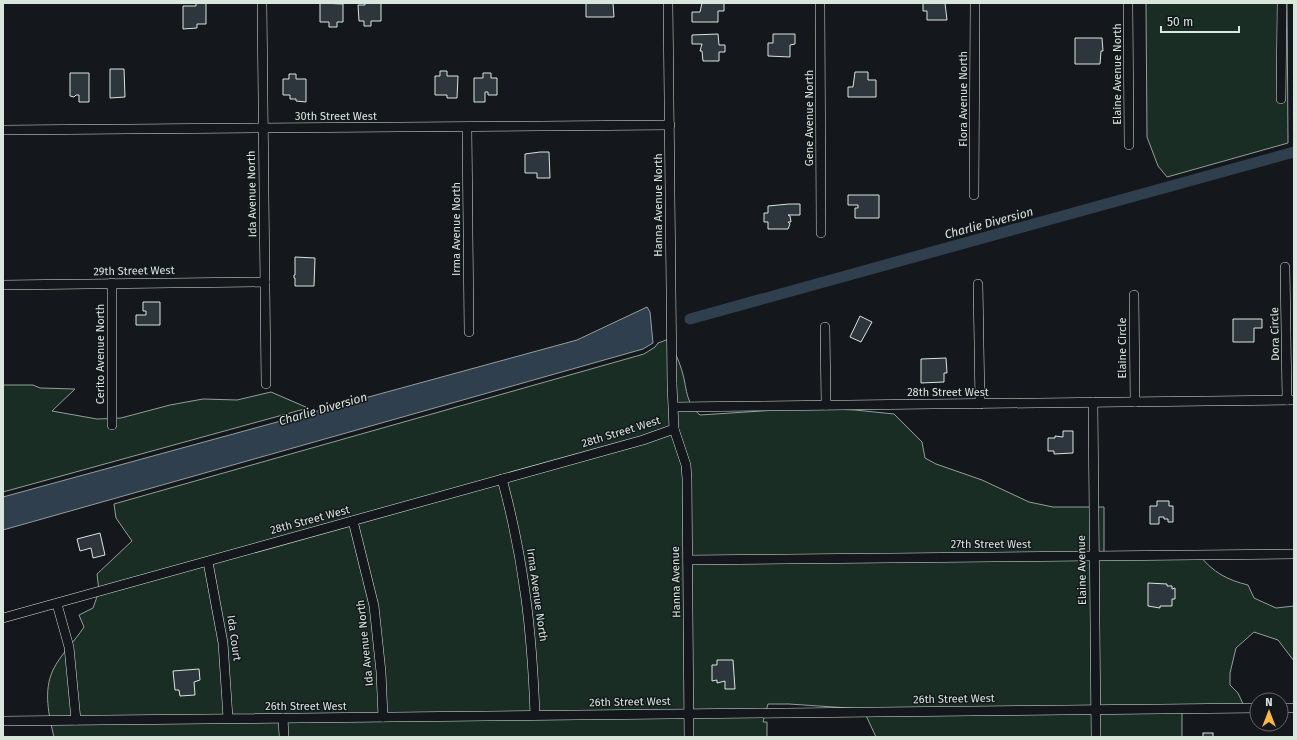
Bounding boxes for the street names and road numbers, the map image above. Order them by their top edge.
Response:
street label: Elaine Avenue North [1111,23,1124,125]
street label: Flora Avenue North [957,51,970,147]
street label: Gene Avenue North [803,70,816,166]
street label: 30th Street West [295,110,377,123]
street label: Ida Avenue North [245,151,259,237]
street label: Hanna Avenue North [652,153,665,257]
street label: Irma Avenue North [450,182,463,276]
street label: 29th Street West [93,264,175,278]
street label: Cerito Avenue North [94,304,107,404]
street label: Dora Circle [1268,307,1282,361]
street label: Elaine Circle [1116,317,1129,379]
street label: 28th Street West [907,386,989,399]
street label: 28th Street West [580,414,662,450]
street label: 28th Street West [269,503,351,537]
street label: Elaine Avenue [1075,535,1089,605]
street label: 27th Street West [951,538,1031,551]
street label: Hanna Avenue [669,546,683,618]
street label: Irma Avenue North [524,548,550,642]
street label: Ida Avenue North [354,599,376,687]
street label: Ida Court [224,614,244,662]
street label: 26th Street West [913,692,995,706]
street label: 26th Street West [589,695,671,709]
street label: 26th Street West [265,700,347,713]

